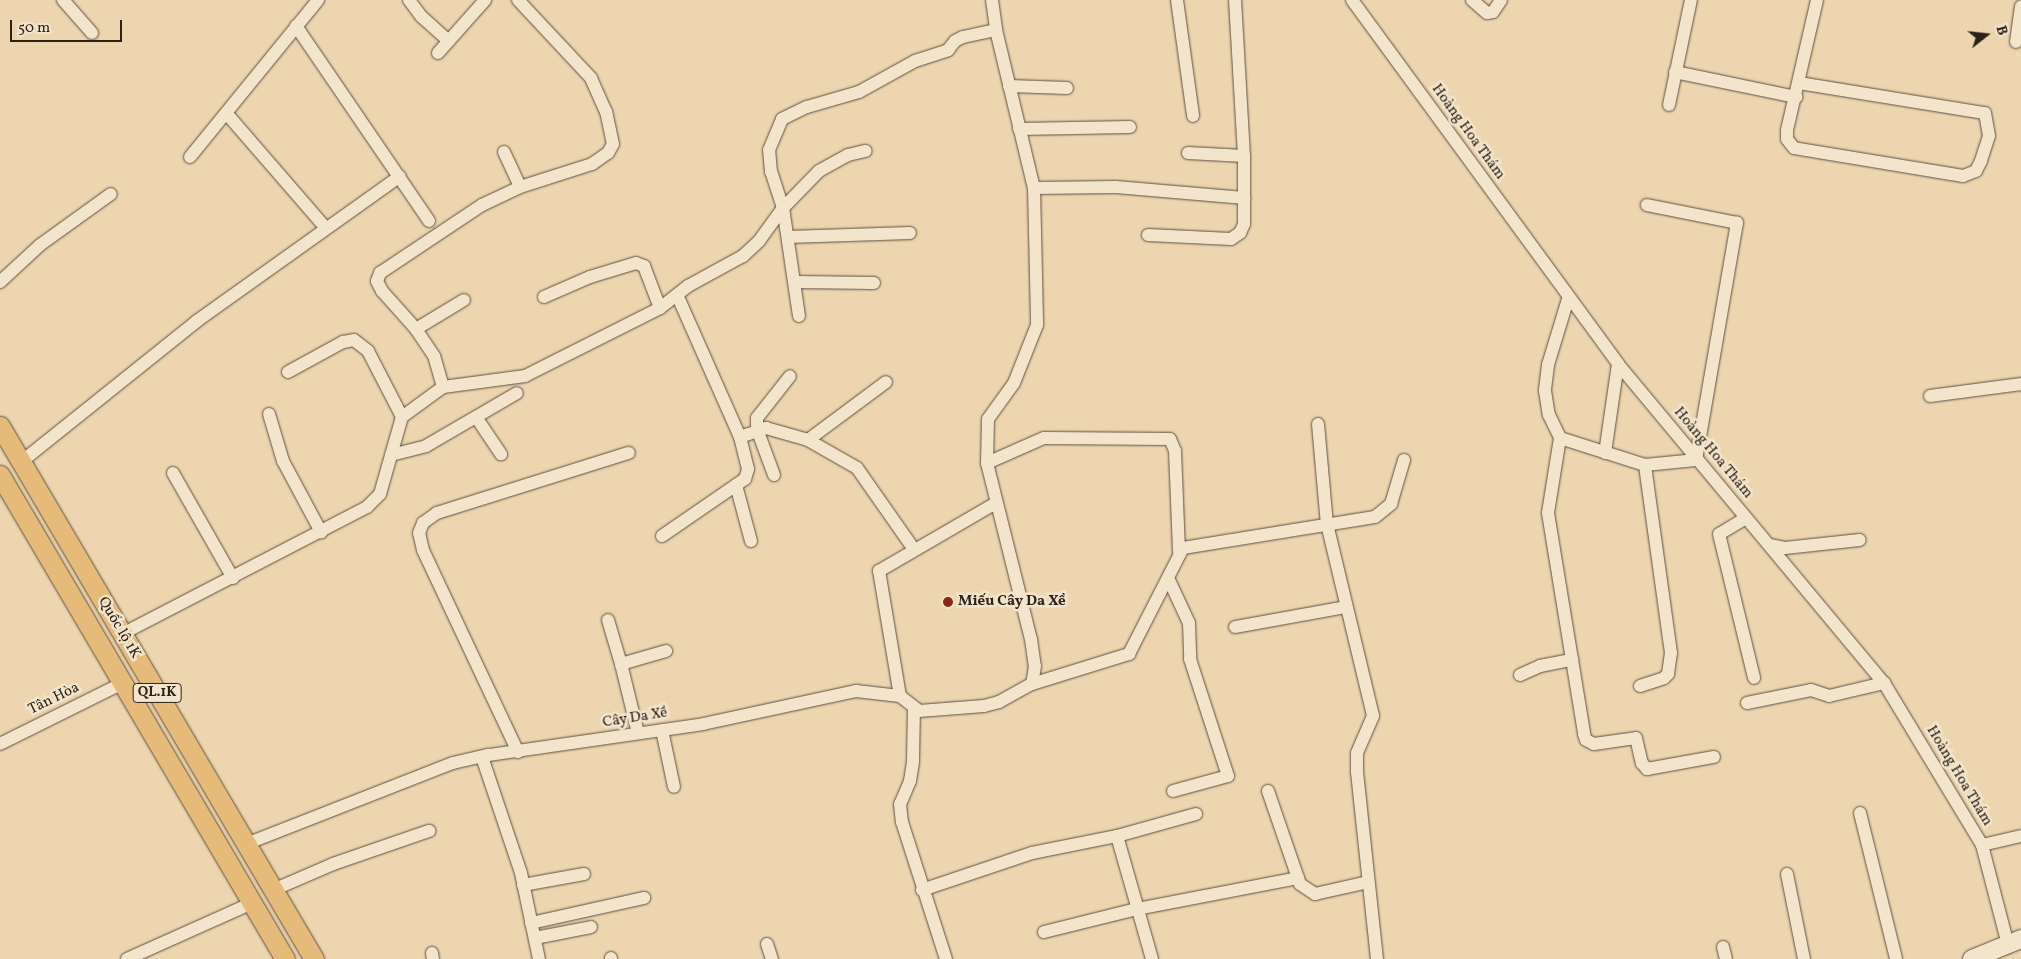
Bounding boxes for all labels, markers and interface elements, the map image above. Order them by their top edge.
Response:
scale bar [12,10,125,42]
north arrow [1961,10,2011,60]
text: 50 m [18,18,50,39]
text: B [1990,24,2011,38]
street label: Hoàng Hoa Thám [1427,80,1509,184]
street label: Hoàng Hoa Thám [1669,403,1757,503]
place label: Miếu Cây Da Xề [958,593,1066,611]
street label: Quốc lộ 1K [94,594,144,662]
marker: Miếu Cây Da Xề [942,596,954,608]
street label: Tân Hòa [26,679,82,719]
road number: QL.1K [132,681,182,704]
street label: Cây Da Xề [601,704,669,732]
street label: Hoàng Hoa Thám [1922,722,1996,830]

